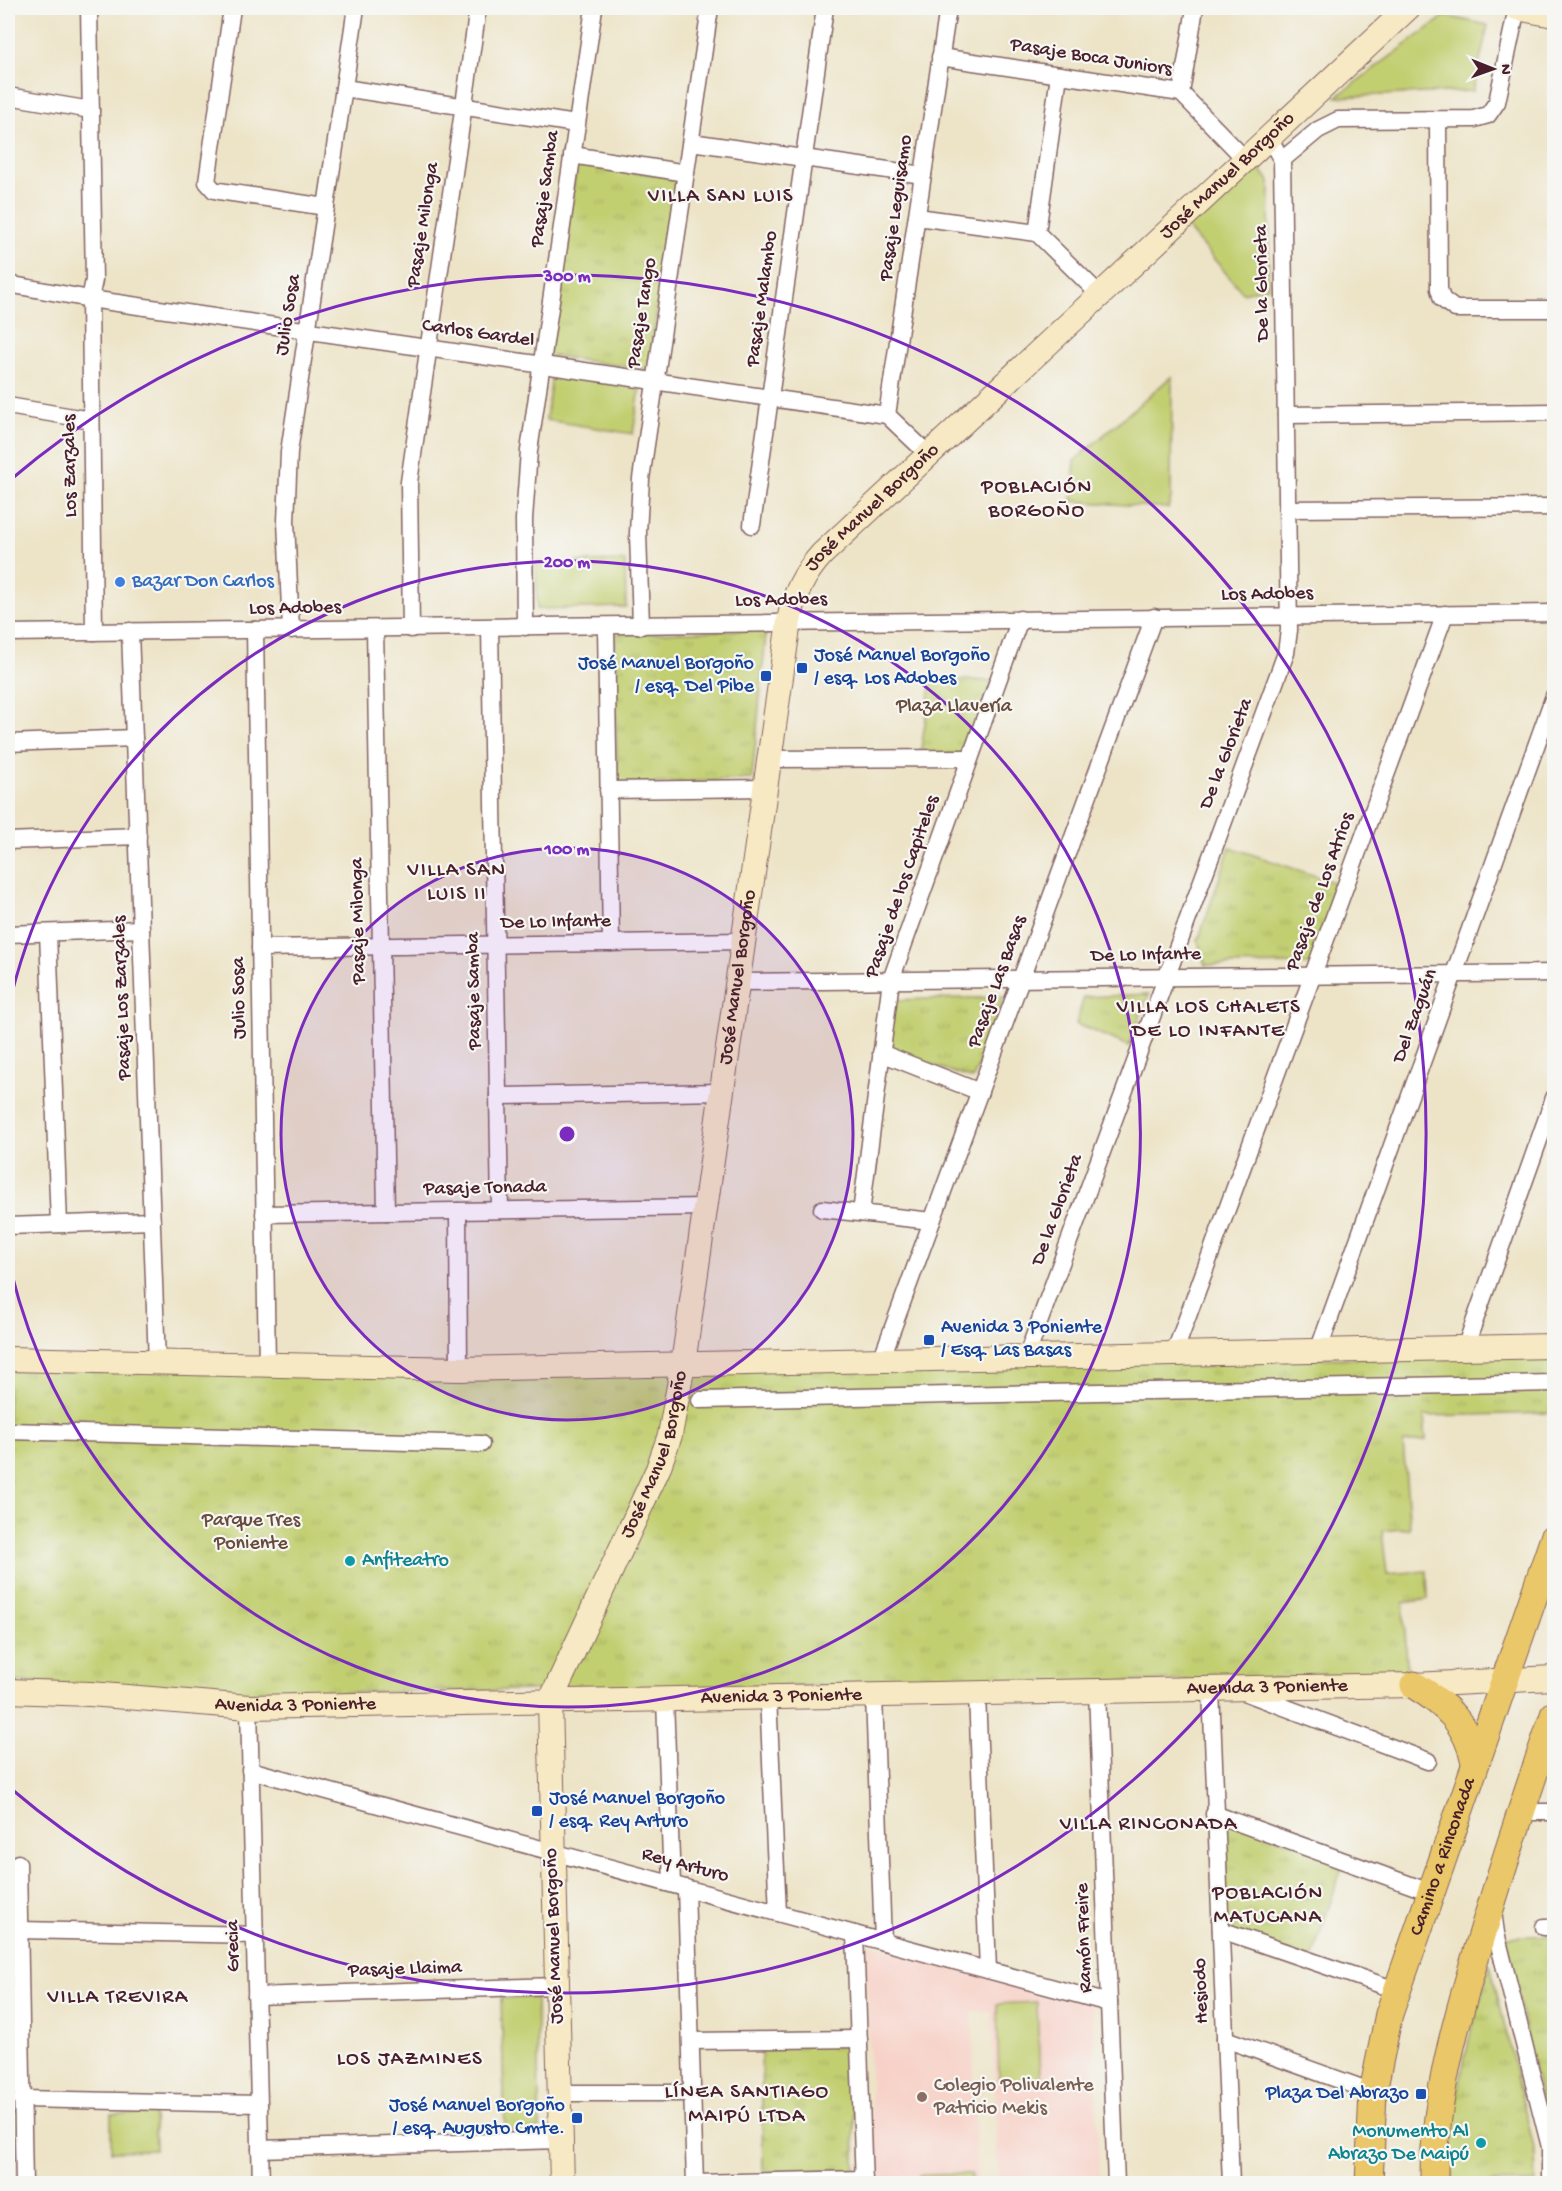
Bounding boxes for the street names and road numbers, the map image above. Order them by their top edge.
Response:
street label: Pasaje Boca Juniors [1008,34,1174,82]
street label: José Manuel Borgoño [1155,107,1300,244]
street label: Pasaje Samba [526,128,566,250]
street label: Pasaje Leguisamo [875,133,919,284]
street label: Pasaje Milonga [403,160,445,290]
street label: De la Glorieta [1250,224,1276,344]
street label: Pasaje Malambo [742,230,784,369]
street label: Pasaje Tango [623,256,663,371]
street label: Julio Sosa [271,272,307,357]
street label: Carlos Gardel [420,315,536,353]
street label: Los Zarzales [59,414,83,518]
street label: José Manuel Borgoño [800,439,945,576]
street label: Los Adobes [1221,583,1314,607]
street label: Los Adobes [735,589,828,613]
street label: Los Adobes [249,597,342,621]
street label: De la Glorieta [1195,695,1259,814]
street label: Pasaje de los Capiteles [861,792,945,982]
street label: Pasaje de Los Atrios [1281,809,1361,975]
street label: Pasaje Milonga [346,857,372,985]
street label: José Manuel Borgoño [714,888,762,1066]
street label: De Lo Infante [499,911,612,935]
street label: Pasaje Las Basas [963,912,1033,1052]
street label: Pasaje Los Zarzales [109,915,137,1082]
street label: Pasaje Samba [462,931,488,1051]
street label: De Lo Infante [1089,944,1202,968]
street label: Julio Sosa [228,956,252,1039]
street label: Del Zaguán [1388,966,1444,1068]
street label: De la Glorieta [1027,1150,1089,1271]
street label: Pasaje Tonada [422,1176,548,1202]
street label: José Manuel Borgoño [616,1369,693,1542]
street label: Avenida 3 Poniente [1186,1675,1349,1701]
street label: Avenida 3 Poniente [701,1684,863,1710]
street label: Avenida 3 Poniente [214,1693,377,1719]
street label: Camino a Rinconada [1405,1774,1482,1939]
street label: Rey Arturo [639,1843,731,1889]
street label: José Manuel Borgoño [540,1848,570,2024]
street label: Ramón Freire [1072,1882,1098,1993]
street label: Grecia [222,1919,246,1972]
street label: Pasaje Llaima [347,1956,463,1984]
street label: Hesiodo [1189,1958,1215,2024]

